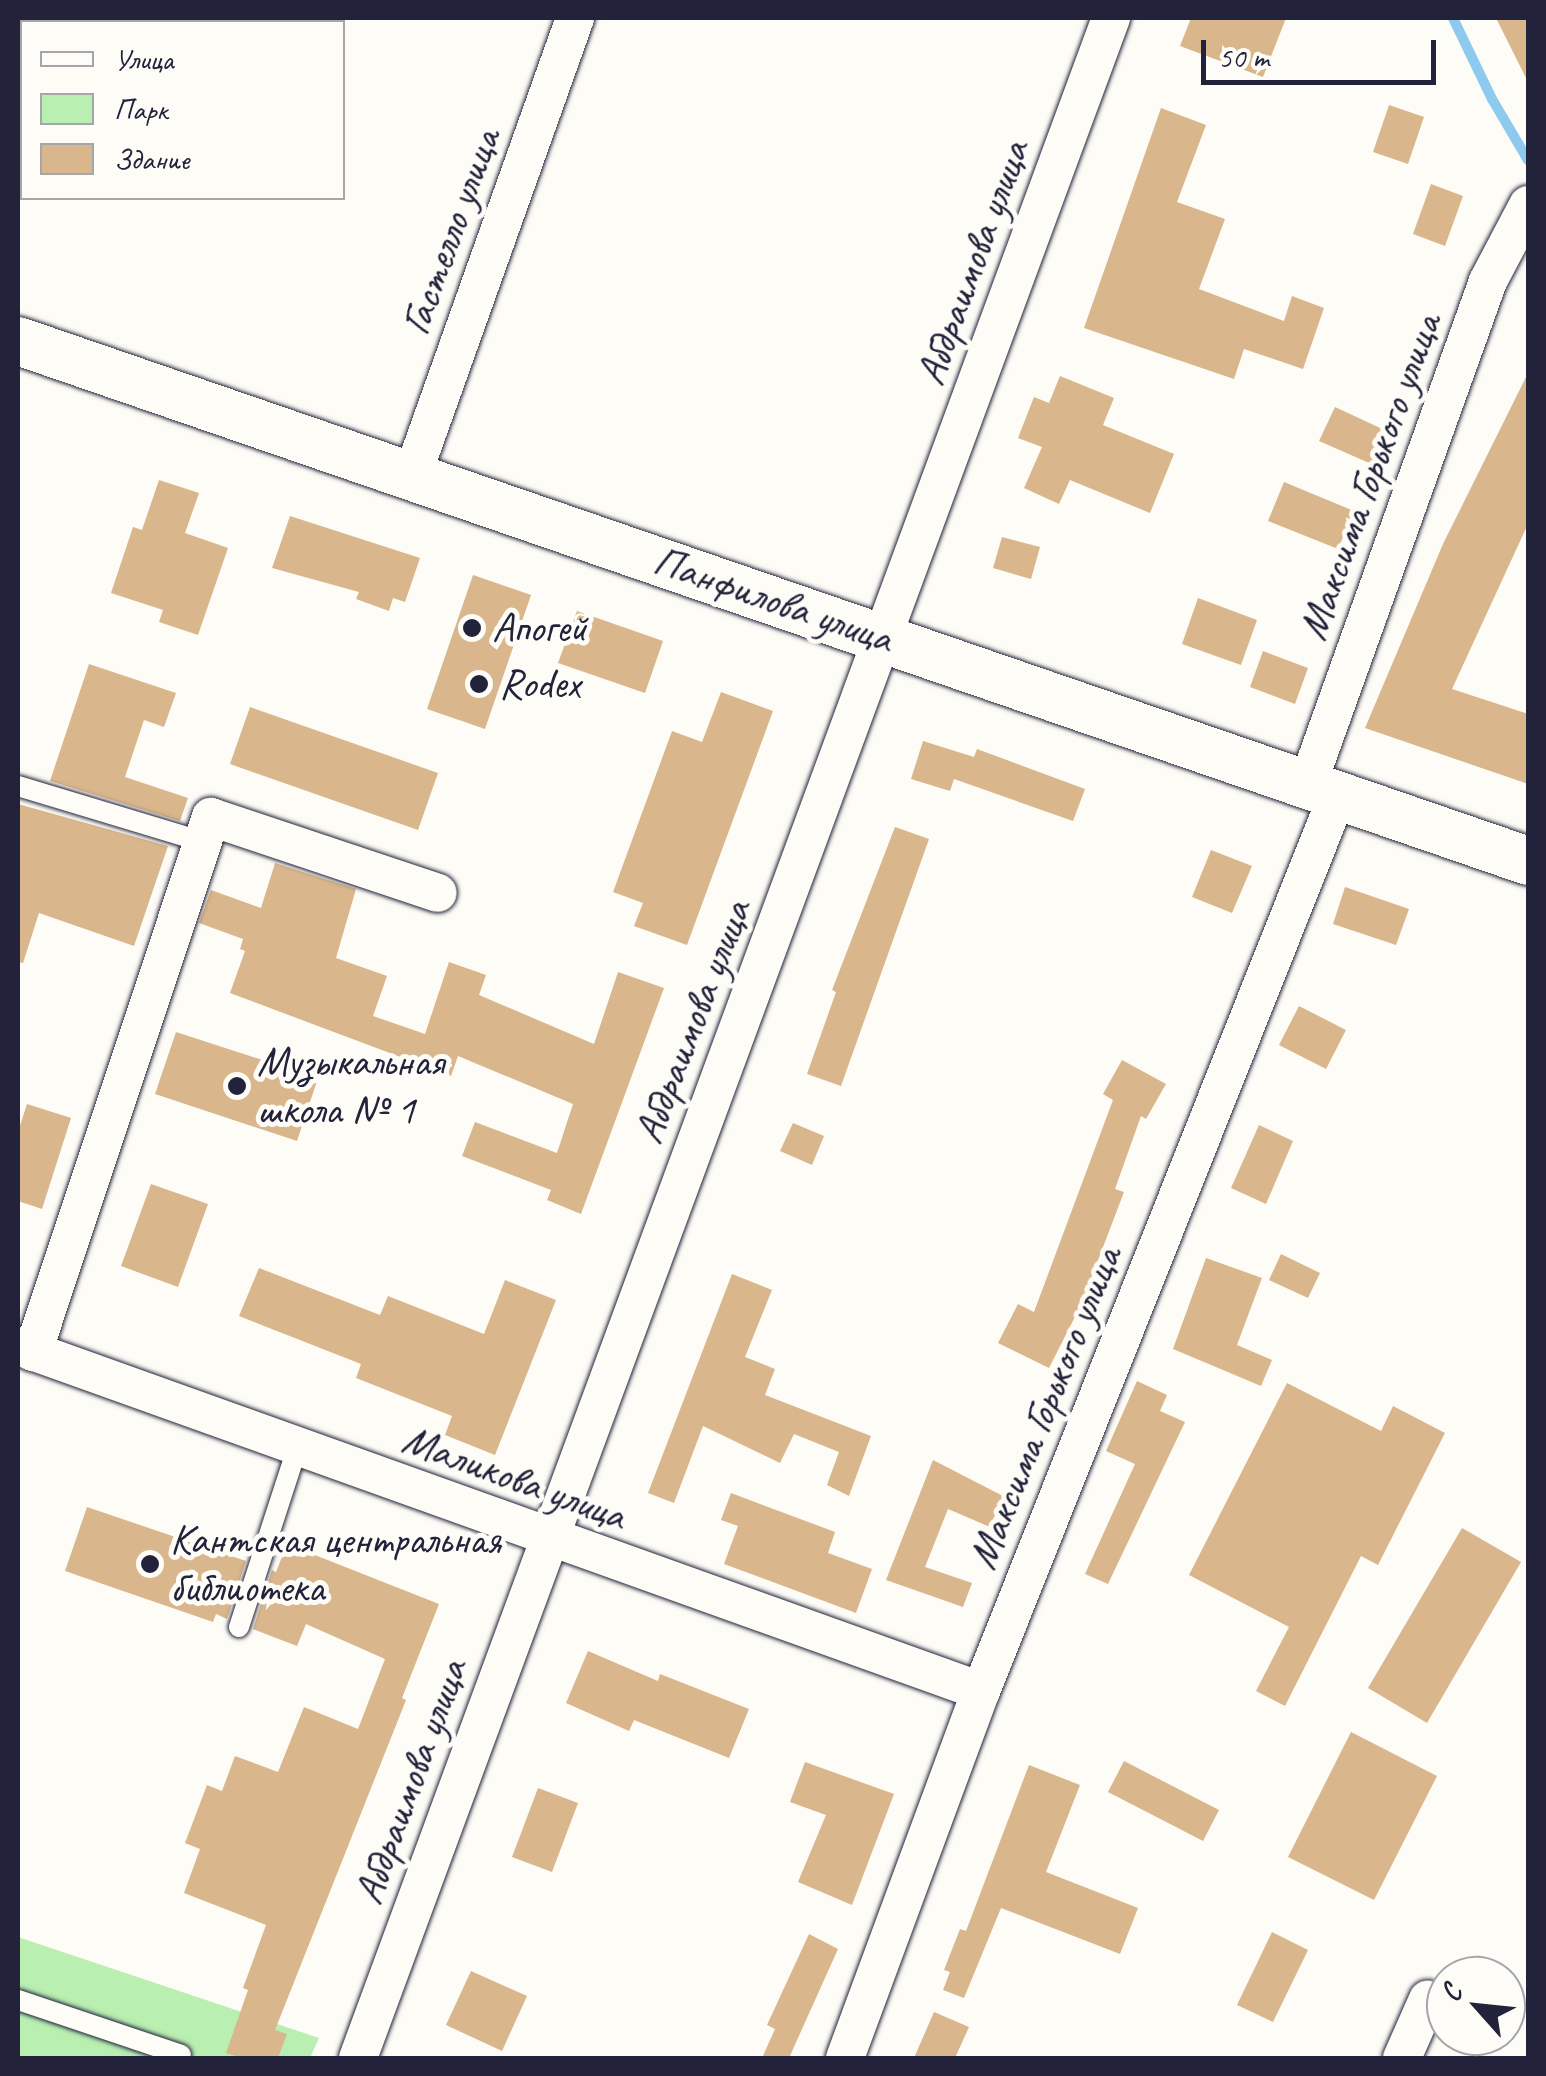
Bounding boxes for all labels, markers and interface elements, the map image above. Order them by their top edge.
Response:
legend [20,20,345,200]
scale bar [1206,20,1441,82]
text: 50 m [1218,38,1269,76]
text: Улица [114,40,173,78]
text: Парк [114,90,168,128]
street label: Гастелло улица [390,122,512,342]
street label: Абдраимова улица [905,133,1041,393]
text: Здание [114,140,189,178]
street label: Максима Горького улица [1287,307,1453,647]
street label: Панфилова улица [645,535,901,665]
place label: Апогей [492,603,587,653]
marker: Апогей [461,617,483,639]
place label: Rodex [499,659,581,709]
marker: Rodex [468,673,490,695]
street label: Абдраимова улица [623,892,763,1152]
place label: Музыкальная школа № 1 [257,1037,444,1136]
marker: Музыкальная школа № 1 [226,1075,248,1097]
street label: Максима Горького улица [957,1239,1133,1577]
street label: Маликова улица [395,1414,633,1542]
place label: Кантская центральная библиотека [170,1515,503,1614]
marker: Кантская центральная библиотека [139,1553,161,1575]
street label: Абдраимова улица [343,1652,479,1912]
north arrow [1426,1956,1526,2056]
text: С [1432,1979,1469,2007]

